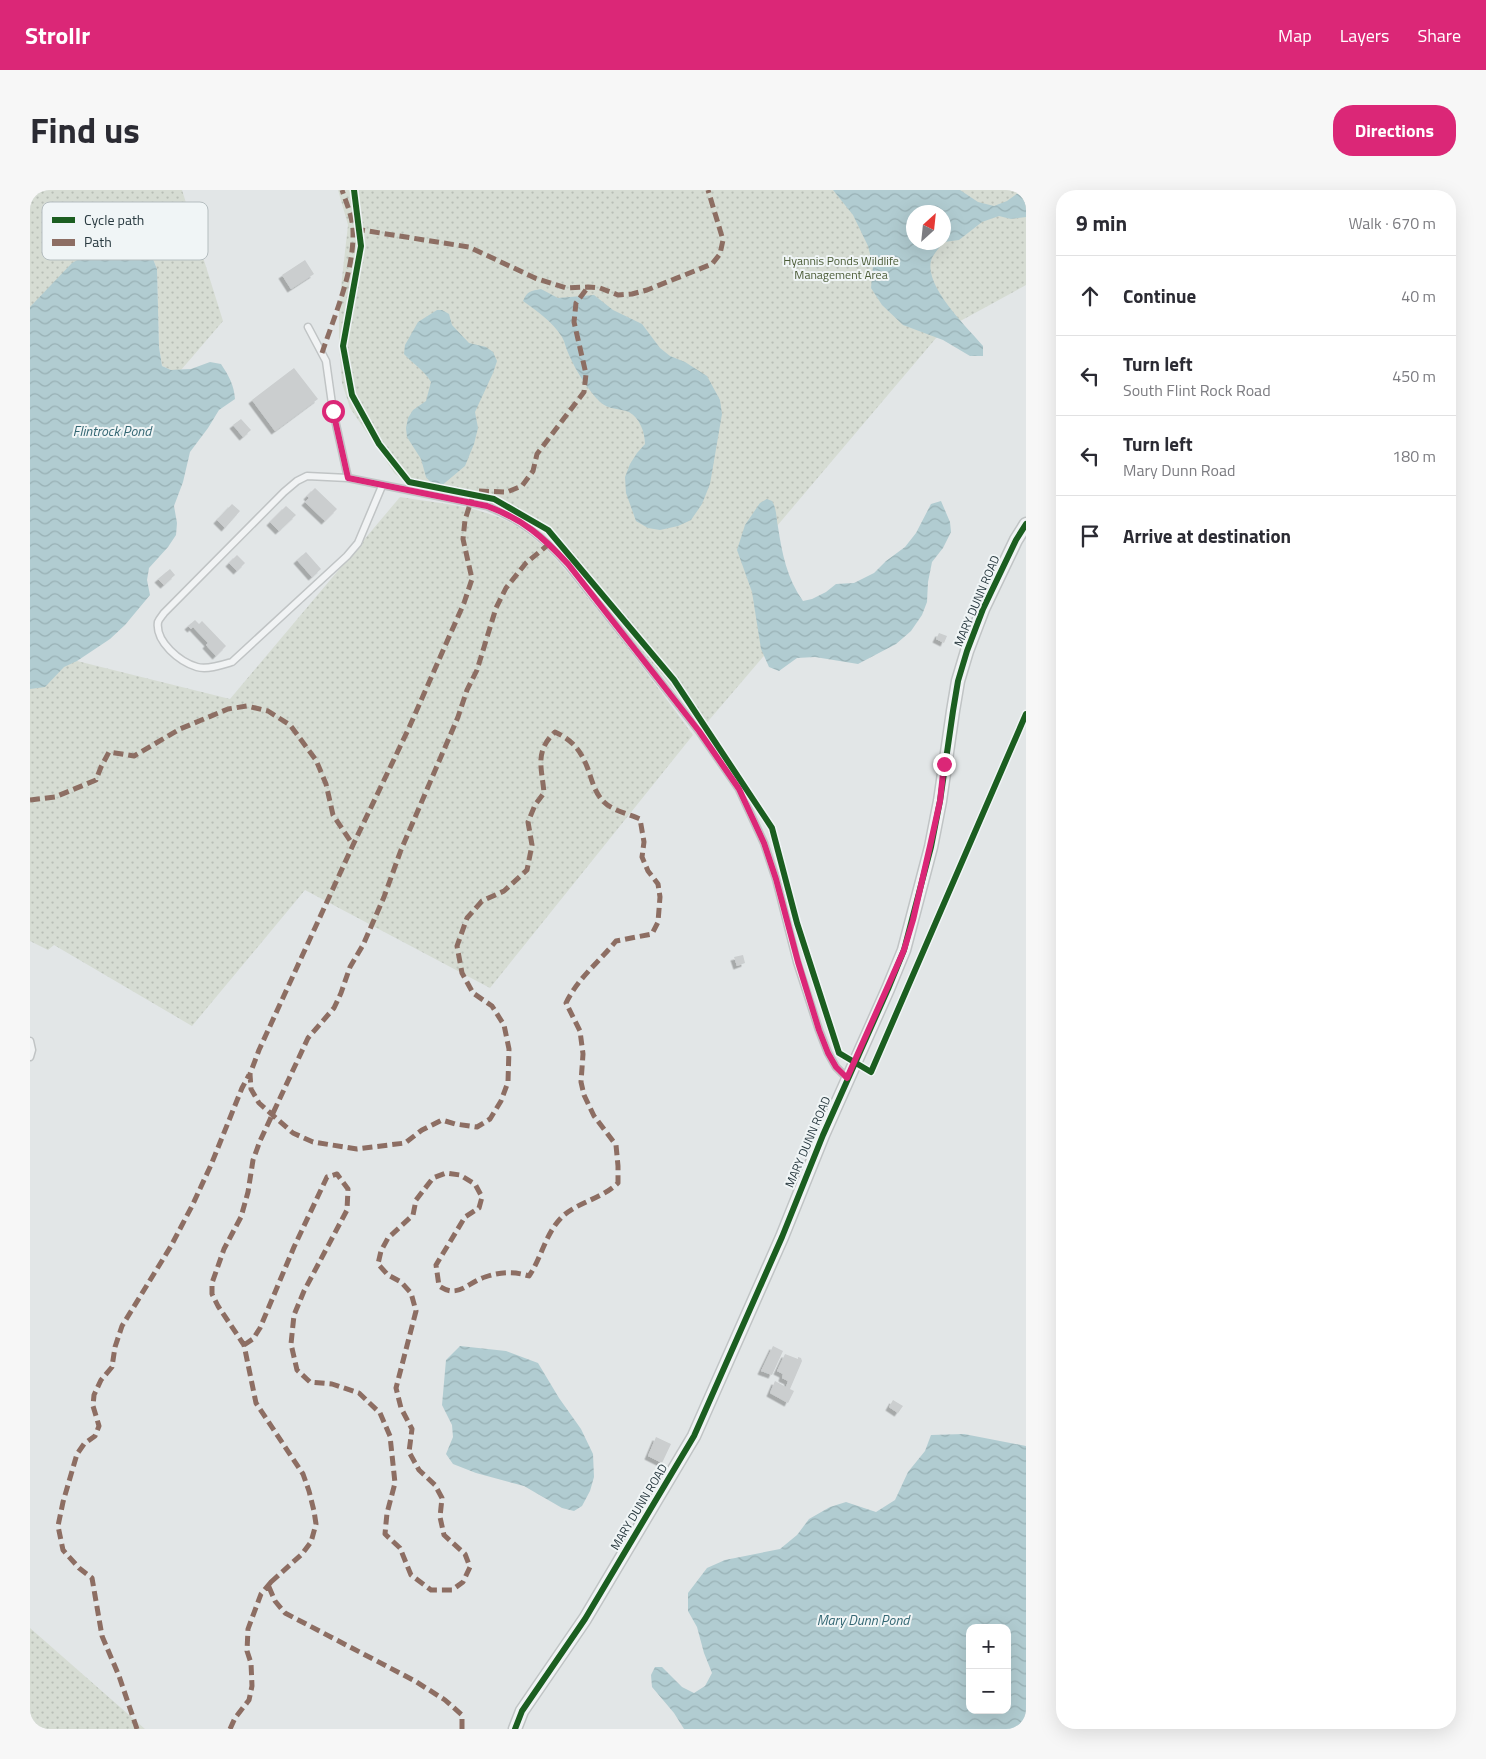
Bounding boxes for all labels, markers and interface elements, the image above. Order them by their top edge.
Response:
text: Strollr [25,17,90,53]
text: Map [1278,22,1312,49]
text: Layers [1340,22,1389,49]
text: Share [1417,22,1461,49]
text: Find us [30,103,140,157]
button: Directions [1333,105,1456,156]
legend [42,202,208,260]
north arrow [906,205,951,250]
text: 9 min [1076,207,1127,239]
text: Cycle path [84,209,144,230]
text: Walk · 670 m [1348,211,1436,235]
text: Path [84,231,112,252]
park label: Hyannis Ponds Wildlife Management Area [783,251,899,284]
text: Continue [1123,281,1196,310]
icon: ahead [1076,282,1104,310]
text: 40 m [1401,284,1436,308]
text: Turn left [1123,349,1193,378]
icon: left [1076,362,1104,390]
text: 450 m [1392,364,1436,388]
text: South Flint Rock Road [1123,378,1271,402]
route start [322,400,345,423]
water label: Flintrock Pond [73,420,153,441]
text: Turn left [1123,429,1193,458]
icon: left [1076,442,1104,470]
text: 180 m [1392,444,1436,468]
text: Mary Dunn Road [1123,458,1235,482]
text: Arrive at destination [1123,521,1291,550]
icon: arrive [1076,522,1104,550]
street label: MARY DUNN ROAD [949,552,1005,650]
route end [933,753,956,776]
street label: MARY DUNN ROAD [780,1093,836,1191]
street label: MARY DUNN ROAD [605,1460,672,1554]
water label: Mary Dunn Pond [817,1609,911,1630]
map controls [966,1624,1011,1714]
button: + [966,1624,1011,1669]
button: − [966,1669,1011,1714]

